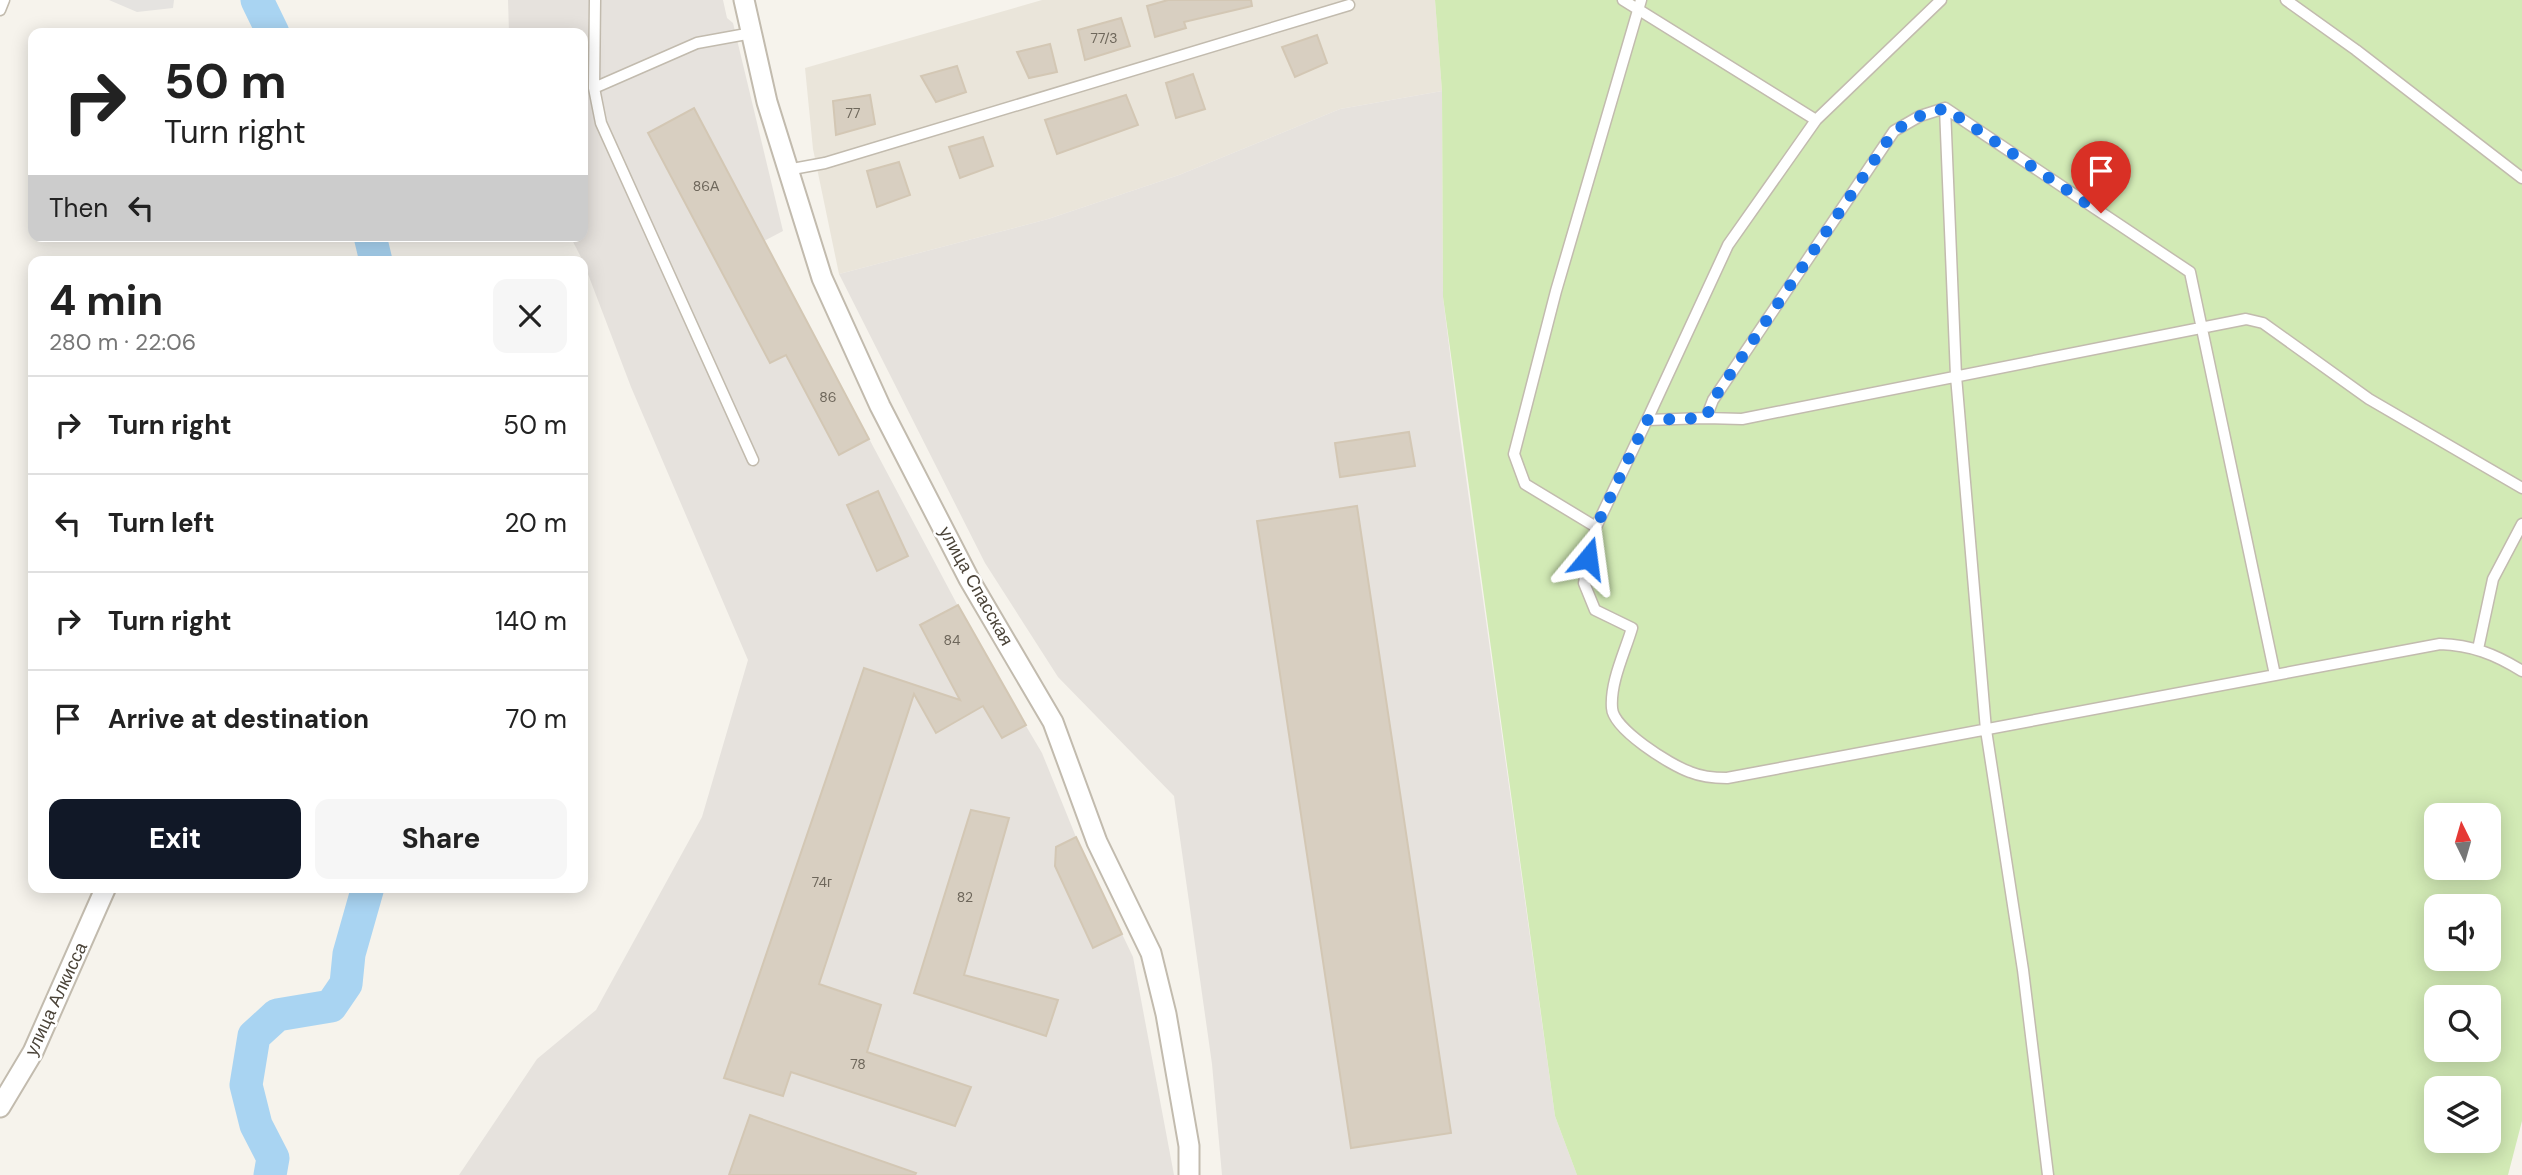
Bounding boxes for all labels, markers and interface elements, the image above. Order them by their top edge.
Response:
house number: 77/3 [1091,29,1117,47]
text: 50 m [164,49,287,113]
icon: right [49,56,140,147]
house number: 77 [846,104,860,122]
text: Turn right [164,111,306,153]
pin [2071,141,2131,213]
icon: arrive [2082,152,2120,190]
house number: 86А [693,177,720,195]
icon: left [122,189,160,227]
text: Then [49,191,108,225]
text: 4 min [49,273,163,328]
button: close [493,279,567,353]
text: 280 m · 22:06 [49,327,196,357]
house number: 86 [819,388,837,406]
icon: right [49,406,87,444]
text: Turn right [108,408,232,442]
text: 50 m [503,408,567,442]
icon: left [49,504,87,542]
text: Turn left [108,506,215,540]
text: 20 m [504,506,567,540]
position arrow [1551,521,1625,595]
street label: улица Спасская [933,522,1019,650]
icon: right [49,602,87,640]
text: Turn right [108,604,232,638]
text: 140 m [495,604,567,638]
house number: 84 [943,631,961,649]
icon: arrive [49,700,87,738]
text: Arrive at destination [108,702,369,736]
text: 70 m [506,702,567,736]
button: Exit [49,799,301,879]
button: Share [315,799,567,879]
north arrow [2424,803,2501,880]
map controls [2424,803,2501,1153]
house number: 74г [812,873,832,891]
house number: 82 [957,888,973,906]
button: sound [2424,894,2501,971]
street label: улица Алкисса [19,937,93,1060]
button: search [2424,985,2501,1062]
house number: 78 [850,1055,866,1073]
button: layers [2424,1076,2501,1153]

